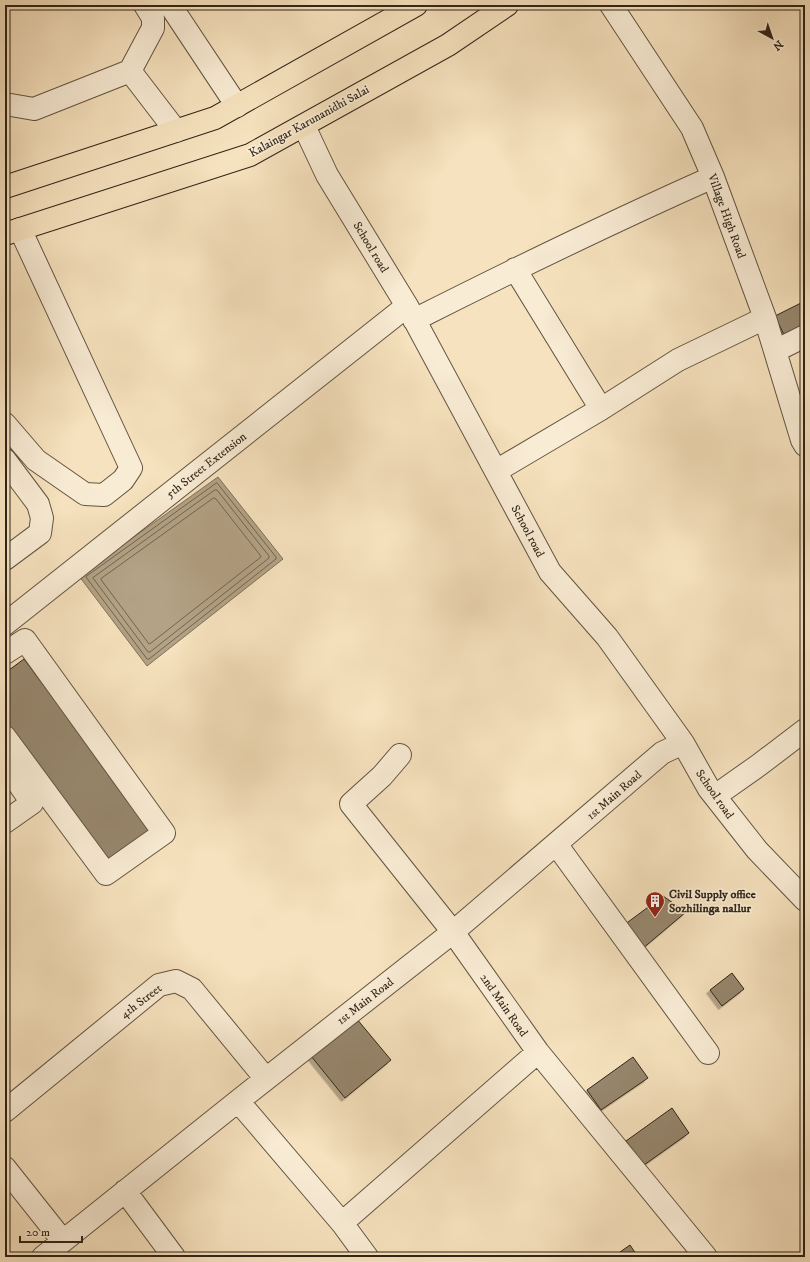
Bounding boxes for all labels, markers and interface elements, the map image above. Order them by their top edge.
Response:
north arrow [752,18,792,58]
text: N [770,37,786,53]
street label: Kalaingar Karunanidhi Salai [246,82,372,161]
street label: Village High Road [704,171,749,261]
street label: School road [349,219,392,276]
street label: 5th Street Extension [163,429,250,502]
street label: School road [508,503,548,560]
street label: School road [692,767,737,822]
street label: 1st Main Road [584,768,645,823]
place label: Civil Supply office Sozhilinga nallur [669,887,756,916]
building icon: Civil Supply office Sozhilinga nallur [644,890,666,918]
street label: 2nd Main Road [476,971,531,1040]
street label: 1st Main Road [334,975,397,1028]
street label: 4th Street [118,981,165,1022]
scale bar [20,1218,82,1244]
text: 20 m [26,1225,50,1240]

